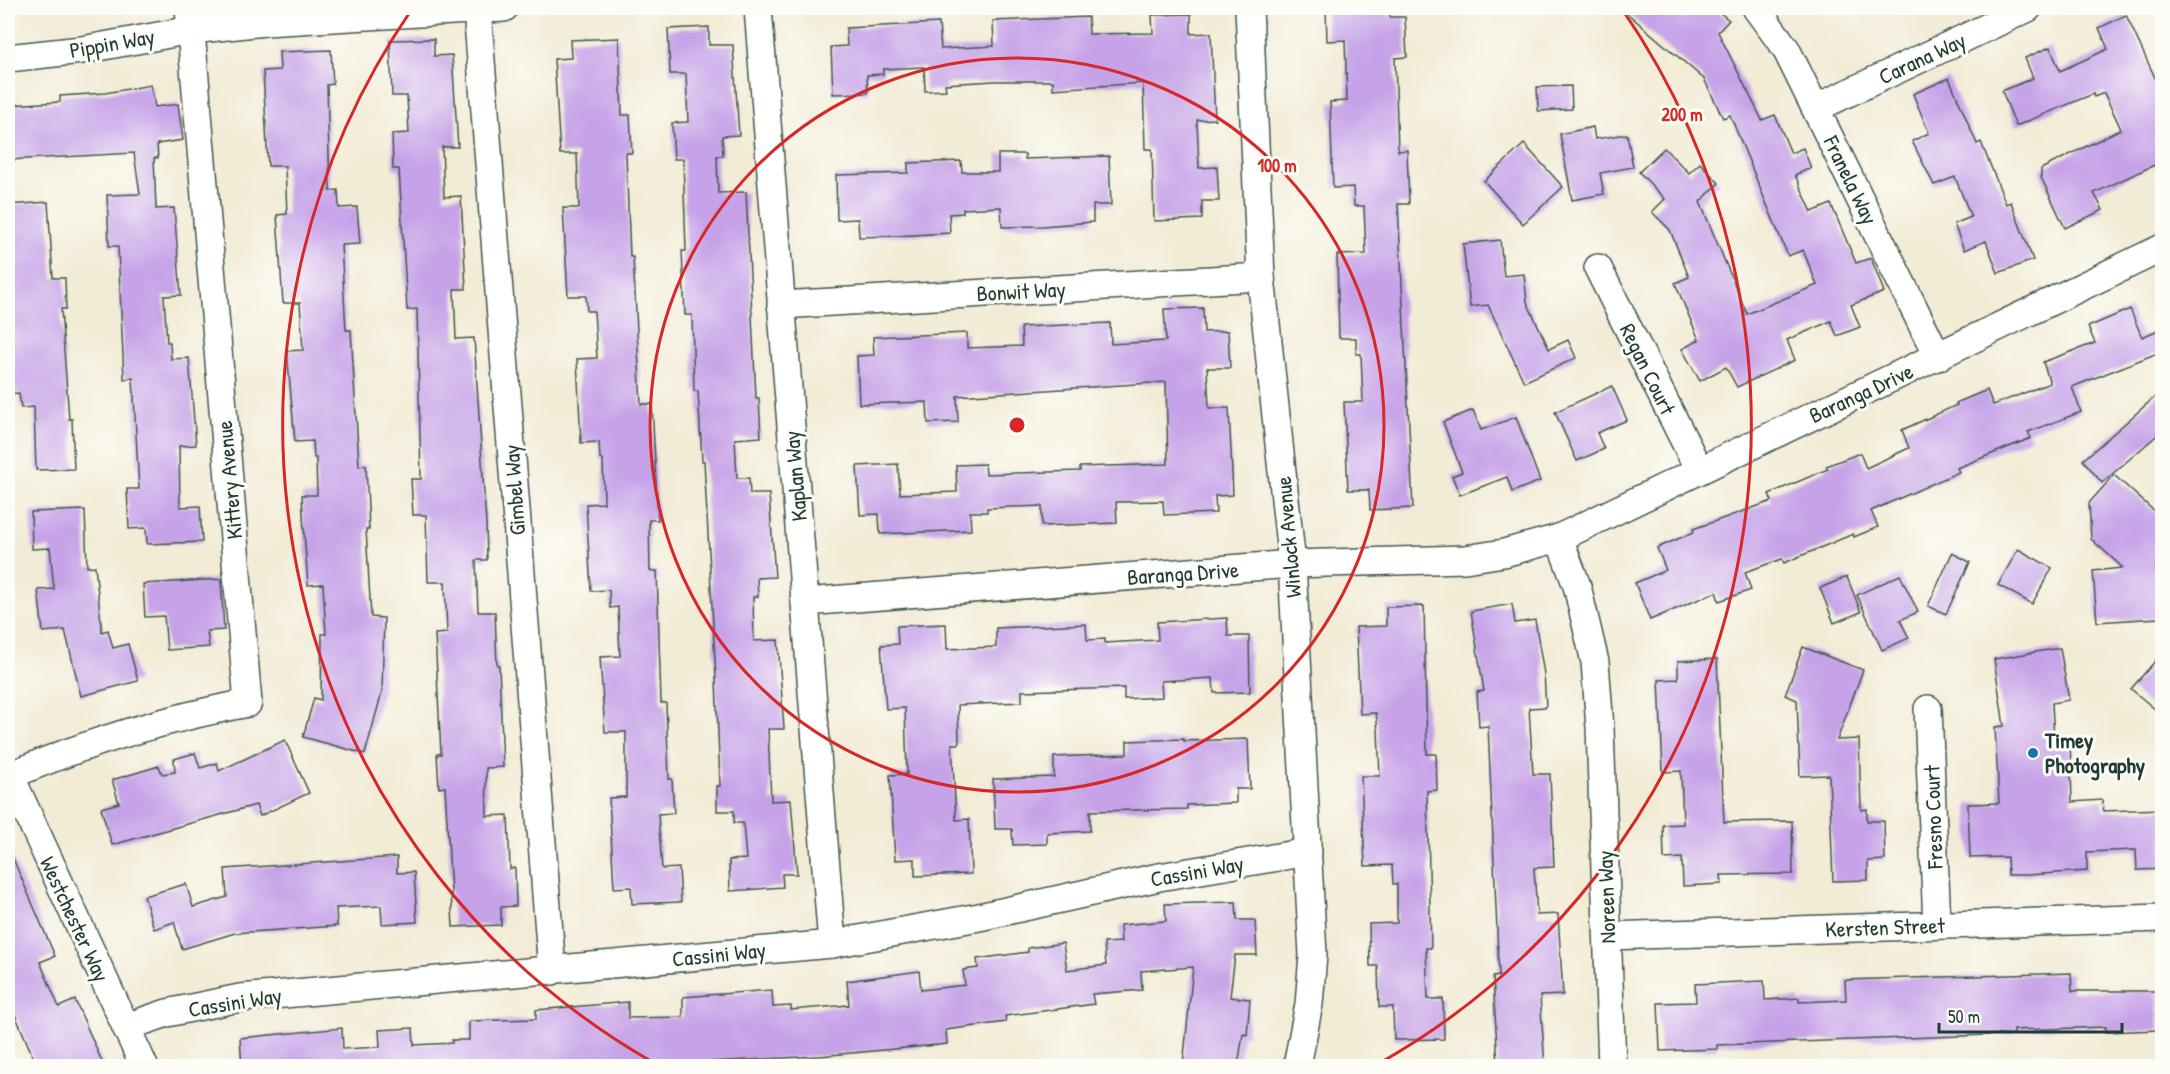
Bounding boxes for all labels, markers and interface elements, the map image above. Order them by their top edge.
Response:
street label: Pippin Way [67,21,157,65]
street label: Carana Way [1874,25,1970,91]
text: 200 m [1662,102,1702,127]
street label: Franela Way [1816,130,1885,229]
text: 100 m [1257,153,1297,178]
street label: Bonwit Way [976,274,1066,308]
street label: Regan Court [1613,318,1683,420]
street label: Baranga Drive [1804,356,1918,430]
centre of rings [1007,415,1027,435]
street label: Kittery Avenue [209,419,249,541]
street label: Kaplan Way [776,430,814,522]
street label: Gimbel Way [496,444,532,536]
street label: Winlock Avenue [1268,475,1308,599]
street label: Baranga Drive [1126,554,1240,592]
place label: Timey Photography [2044,725,2146,781]
marker: Timey Photography [2026,746,2040,760]
street label: Fresno Court [1916,764,1950,870]
street label: Cassini Way [1148,848,1246,894]
street label: Noreen Way [1589,850,1623,944]
street label: Westchester Way [33,852,117,986]
street label: Kersten Street [1825,910,1946,944]
street label: Cassini Way [671,934,767,974]
street label: Cassini Way [186,980,284,1024]
scale bar [1939,996,2122,1034]
text: 50 m [1948,1004,1980,1029]

